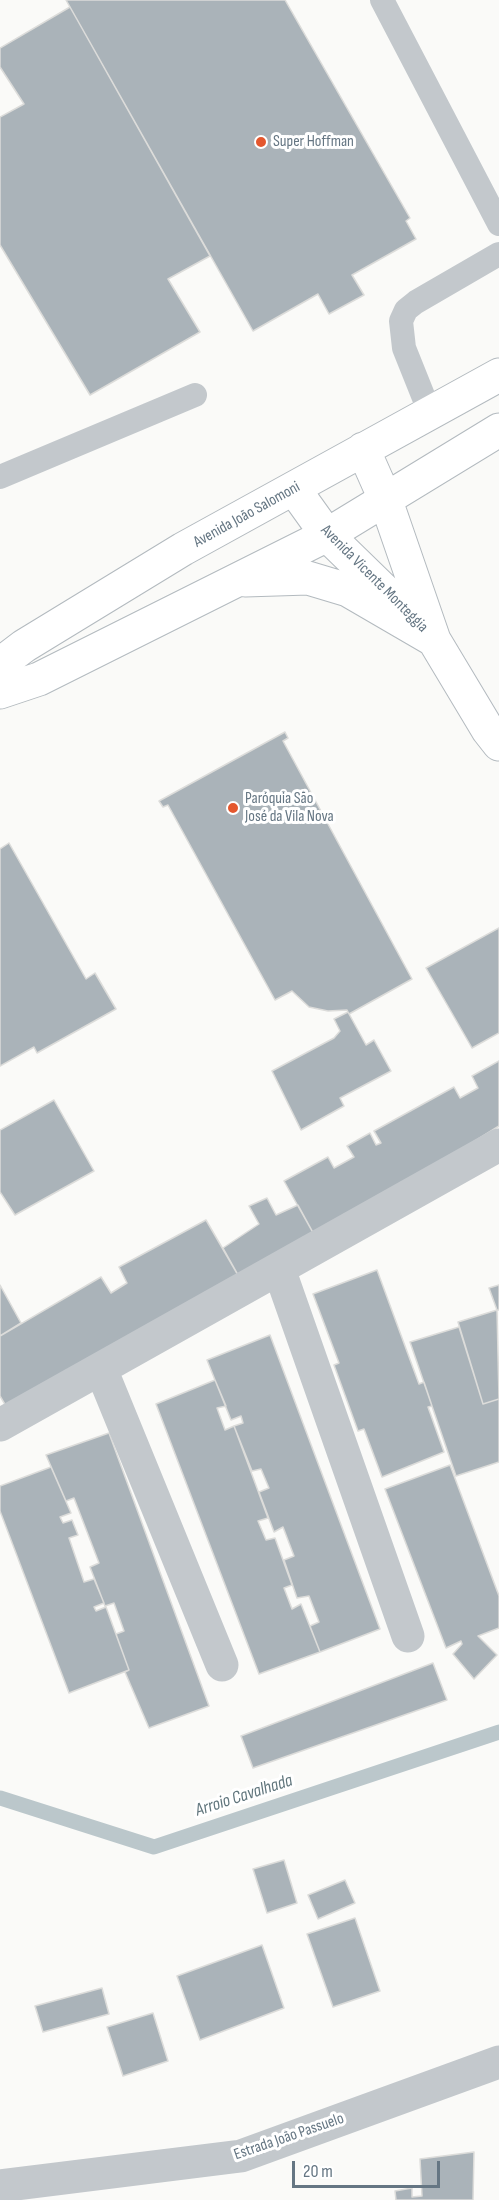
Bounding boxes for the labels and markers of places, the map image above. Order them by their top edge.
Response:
place label: Super Hoffman [273,132,354,152]
marker: Super Hoffman [254,135,268,149]
place label: Paróquia São José da Vila Nova [245,789,334,827]
marker: Paróquia São José da Vila Nova [226,801,240,815]

